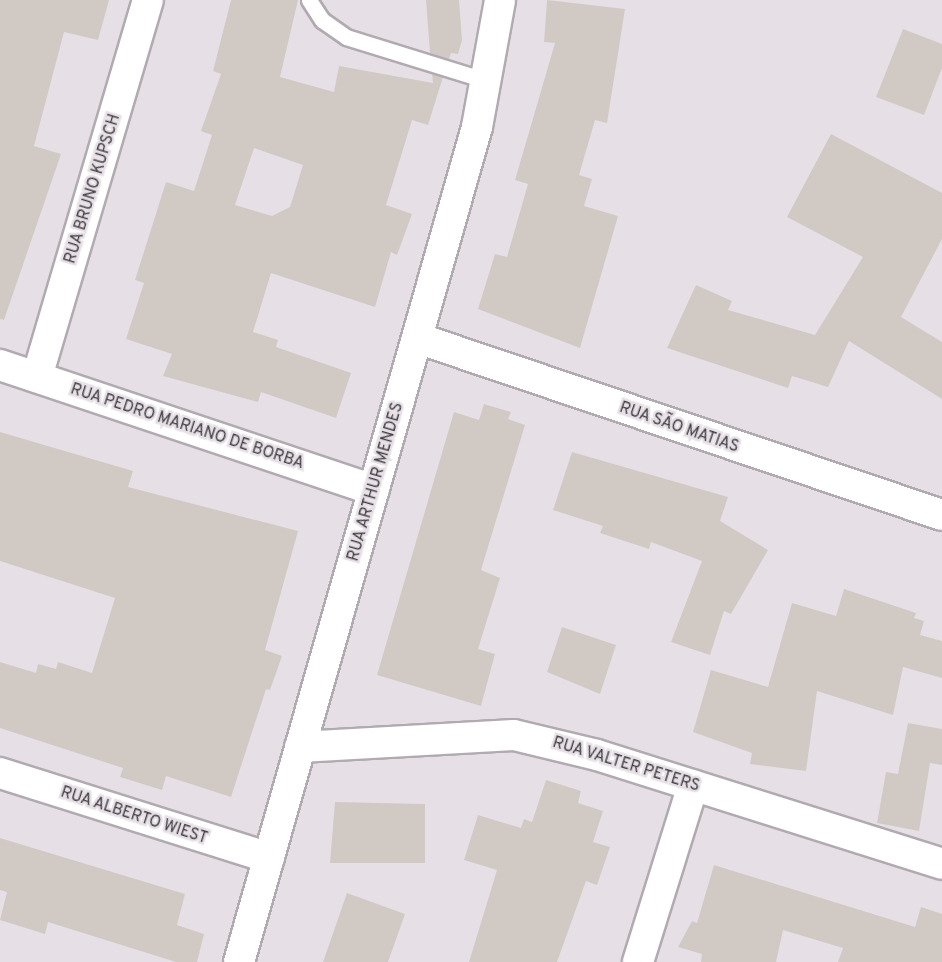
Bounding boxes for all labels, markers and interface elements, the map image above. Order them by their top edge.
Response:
street label: RUA BRUNO KUPSCH [61,112,125,266]
street label: RUA PEDRO MARIANO DE BORBA [68,380,306,474]
street label: RUA SÃO MATIAS [616,398,742,458]
street label: RUA ARTHUR MENDES [344,400,408,564]
street label: RUA VALTER PETERS [549,733,703,797]
street label: RUA ALBERTO WIEST [57,783,211,849]

